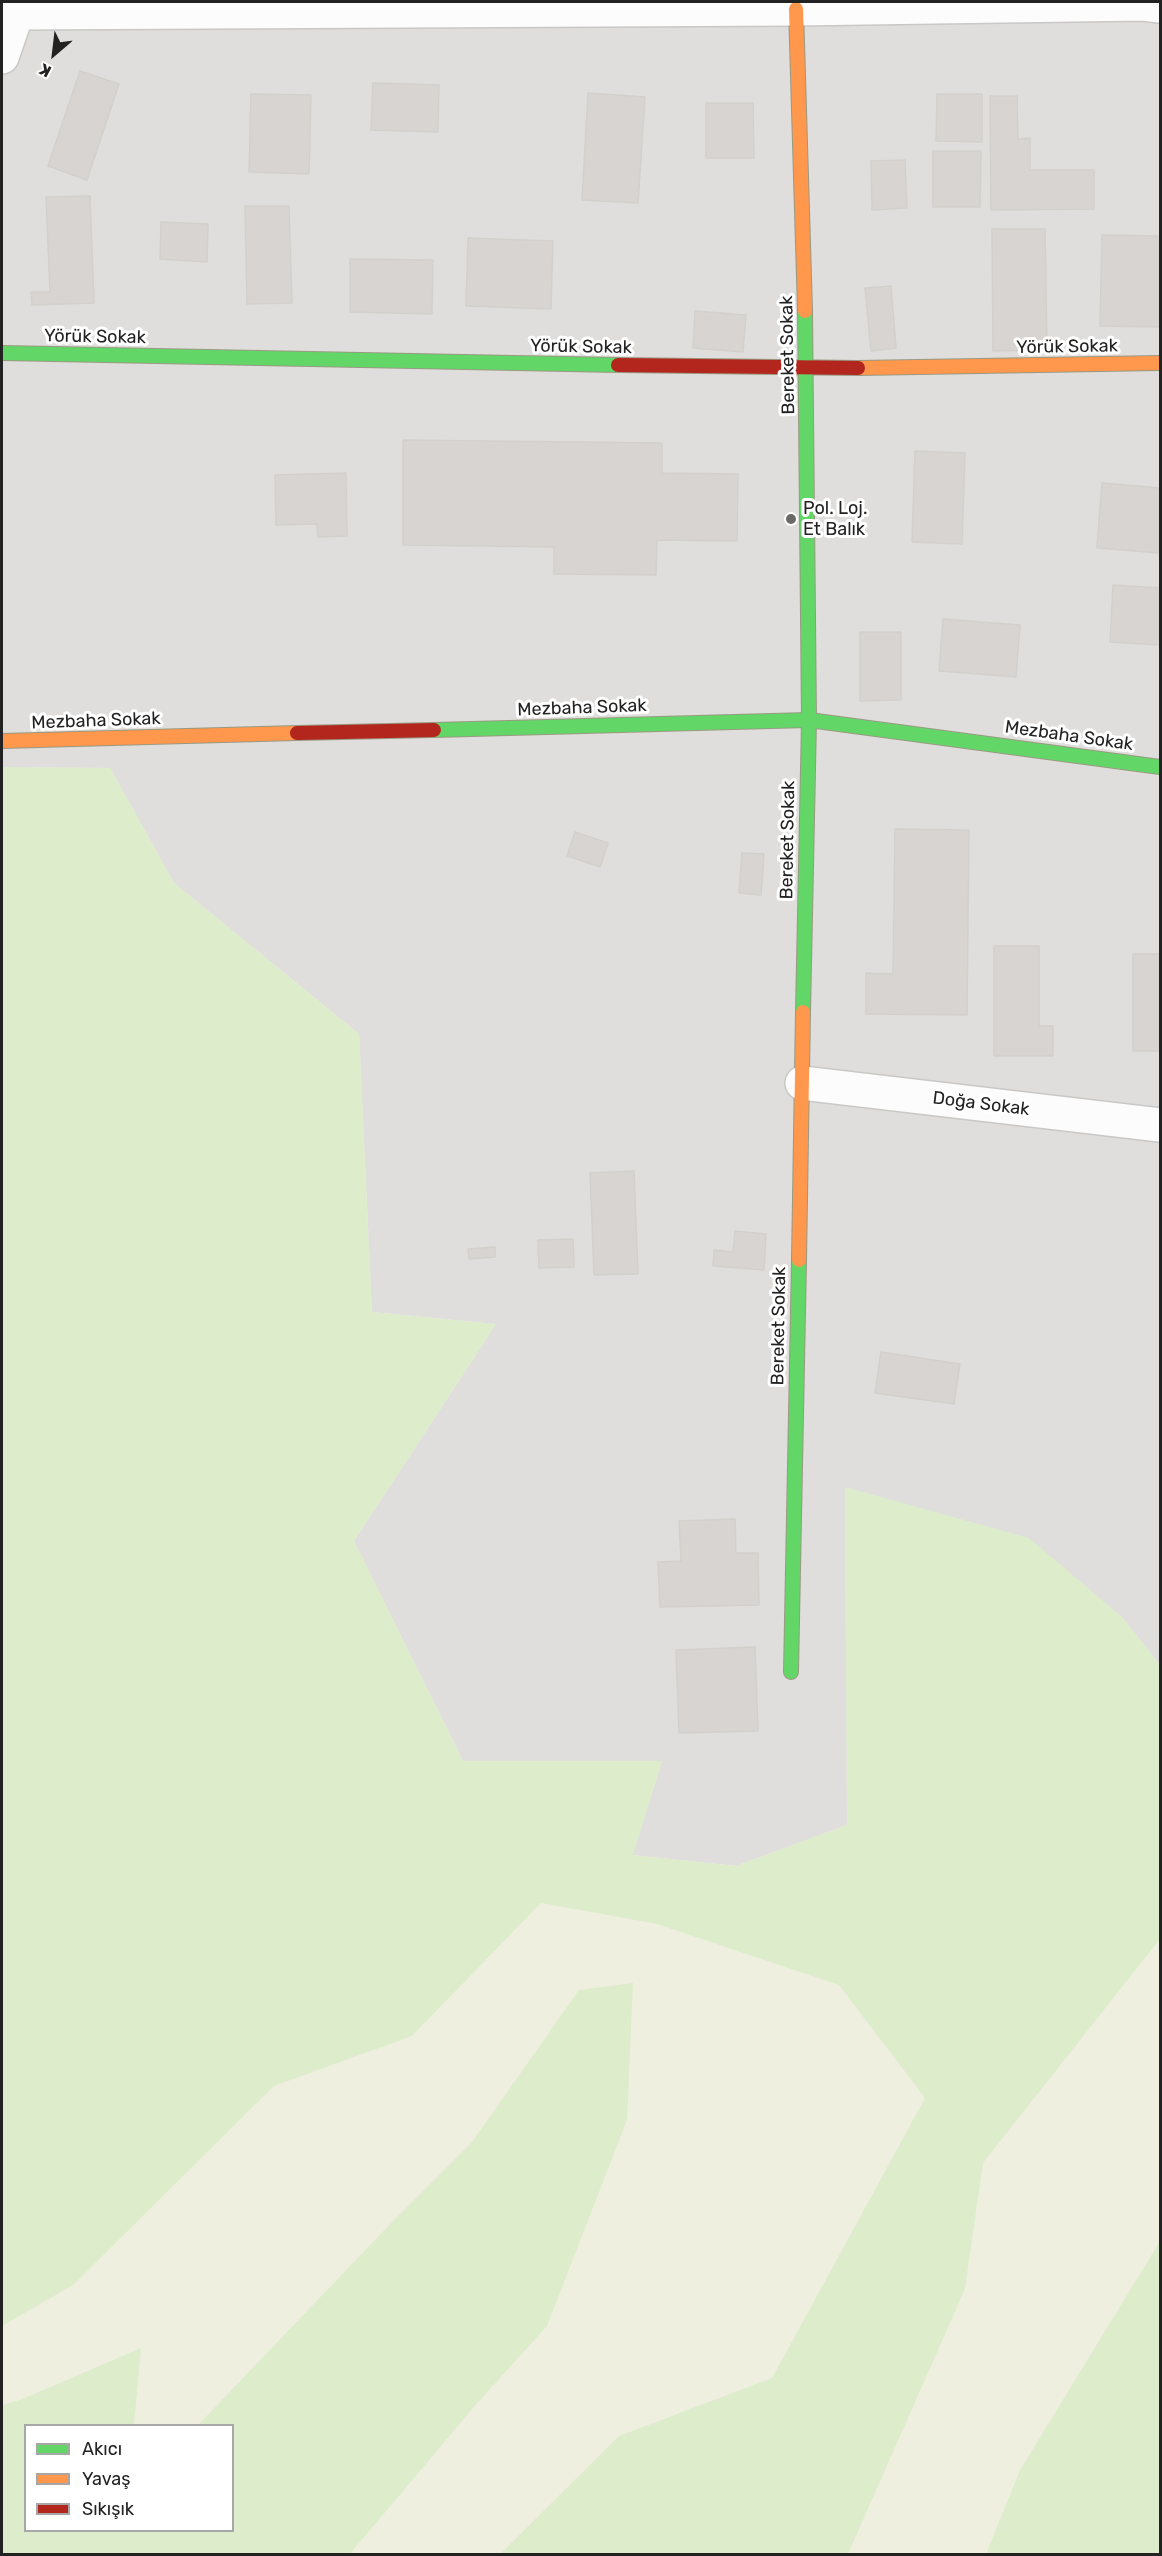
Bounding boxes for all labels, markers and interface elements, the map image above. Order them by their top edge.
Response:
north arrow [24,24,84,84]
text: K [36,59,54,81]
street label: Bereket Sokak [776,295,800,415]
street label: Yörük Sokak [44,325,146,349]
street label: Yörük Sokak [530,335,632,359]
street label: Yörük Sokak [1016,335,1118,359]
place label: Pol. Loj. Et Balık [803,498,867,540]
marker: Pol. Loj. Et Balık [784,512,798,526]
street label: Mezbaha Sokak [517,695,647,721]
street label: Mezbaha Sokak [31,708,161,734]
street label: Mezbaha Sokak [1003,716,1135,756]
street label: Bereket Sokak [776,780,800,900]
street label: Doğa Sokak [931,1087,1031,1121]
street label: Bereket Sokak [767,1266,791,1386]
legend [24,2424,234,2532]
text: Akıcı [82,2438,122,2460]
text: Yavaş [82,2468,130,2490]
text: Sıkışık [82,2498,134,2520]

